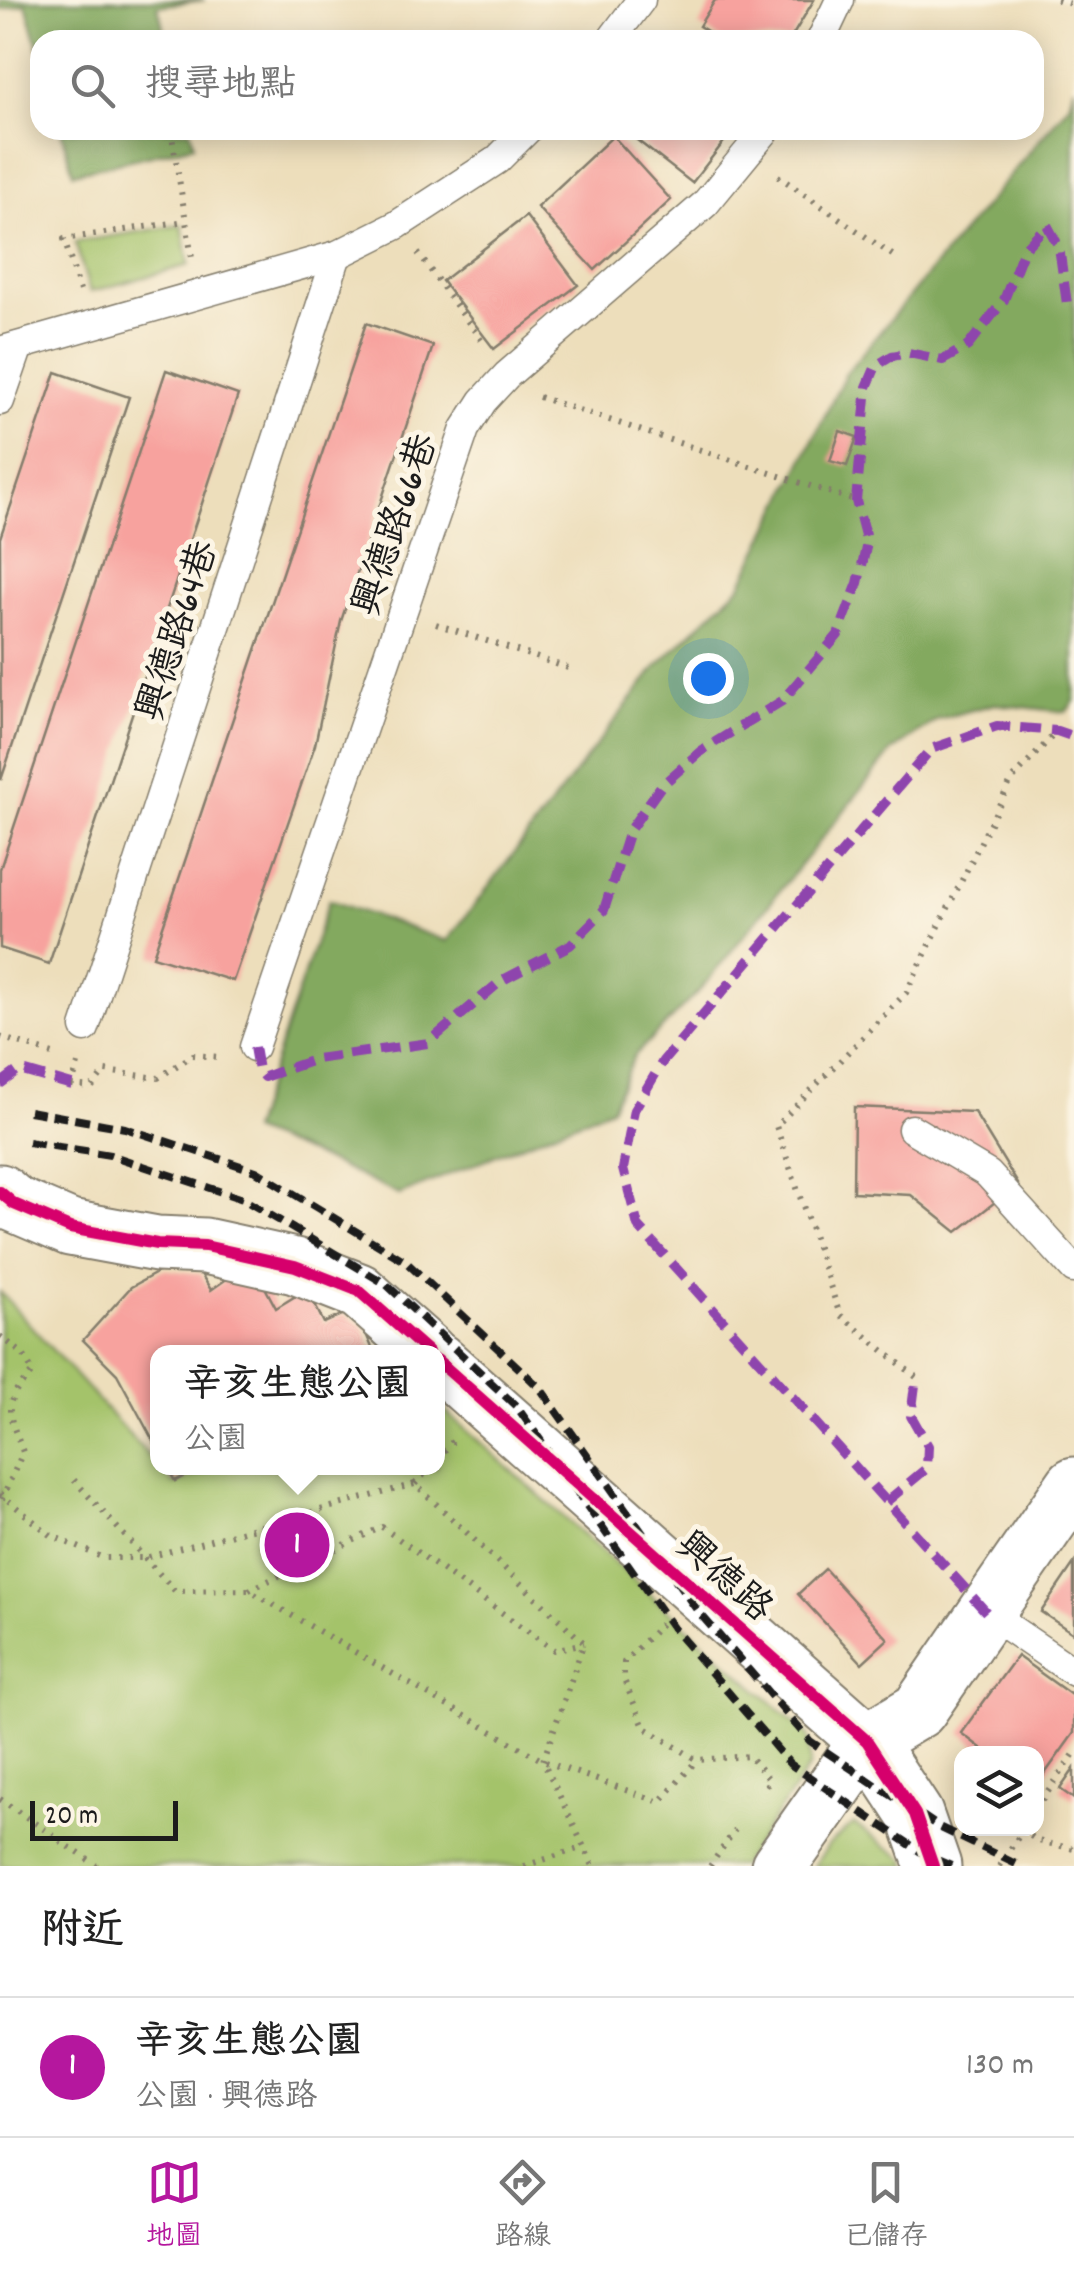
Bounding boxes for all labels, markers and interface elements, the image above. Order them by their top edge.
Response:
search box [30,30,1044,140]
icon: search [65,58,120,113]
text: 搜尋地點 [145,60,297,115]
street label: 興德路66巷 [341,427,455,624]
street label: 興德路64巷 [125,535,235,729]
your location [683,653,734,704]
popup [150,1345,445,1475]
text: 辛亥生態公園 [183,1360,412,1415]
text: 公園 [183,1419,248,1465]
pin: 1 [264,1508,330,1582]
street label: 興德路 [662,1521,783,1638]
map controls [954,1746,1044,1836]
button: layers [954,1746,1044,1836]
scale bar [30,1796,178,1840]
text: 20 m [45,1798,98,1838]
text: 附近 [40,1904,124,1964]
text: 辛亥生態公園 [135,2017,363,2072]
text: 1 [69,2044,76,2090]
text: 130 m [966,2044,1034,2090]
text: 公園 · 興德路 [135,2076,317,2122]
tab: 地圖 [146,2155,202,2259]
tab: 路線 [495,2155,551,2259]
tab: 已儲存 [844,2155,928,2259]

